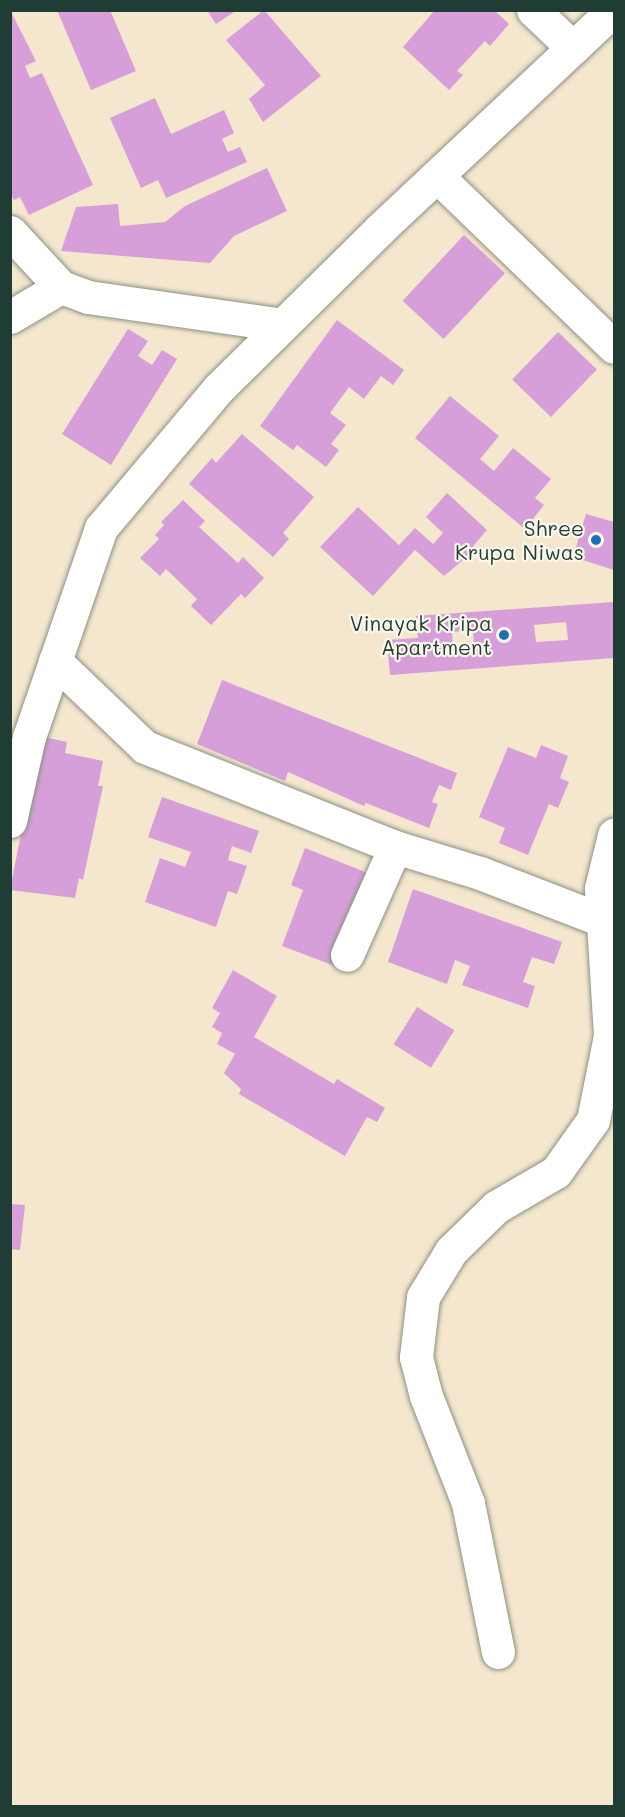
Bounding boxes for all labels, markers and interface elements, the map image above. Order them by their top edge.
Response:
place label: Shree Krupa Niwas [455,515,584,565]
marker: Shree Krupa Niwas [589,533,603,547]
place label: Vinayak Kripa Apartment [350,610,492,660]
marker: Vinayak Kripa Apartment [497,628,511,642]

